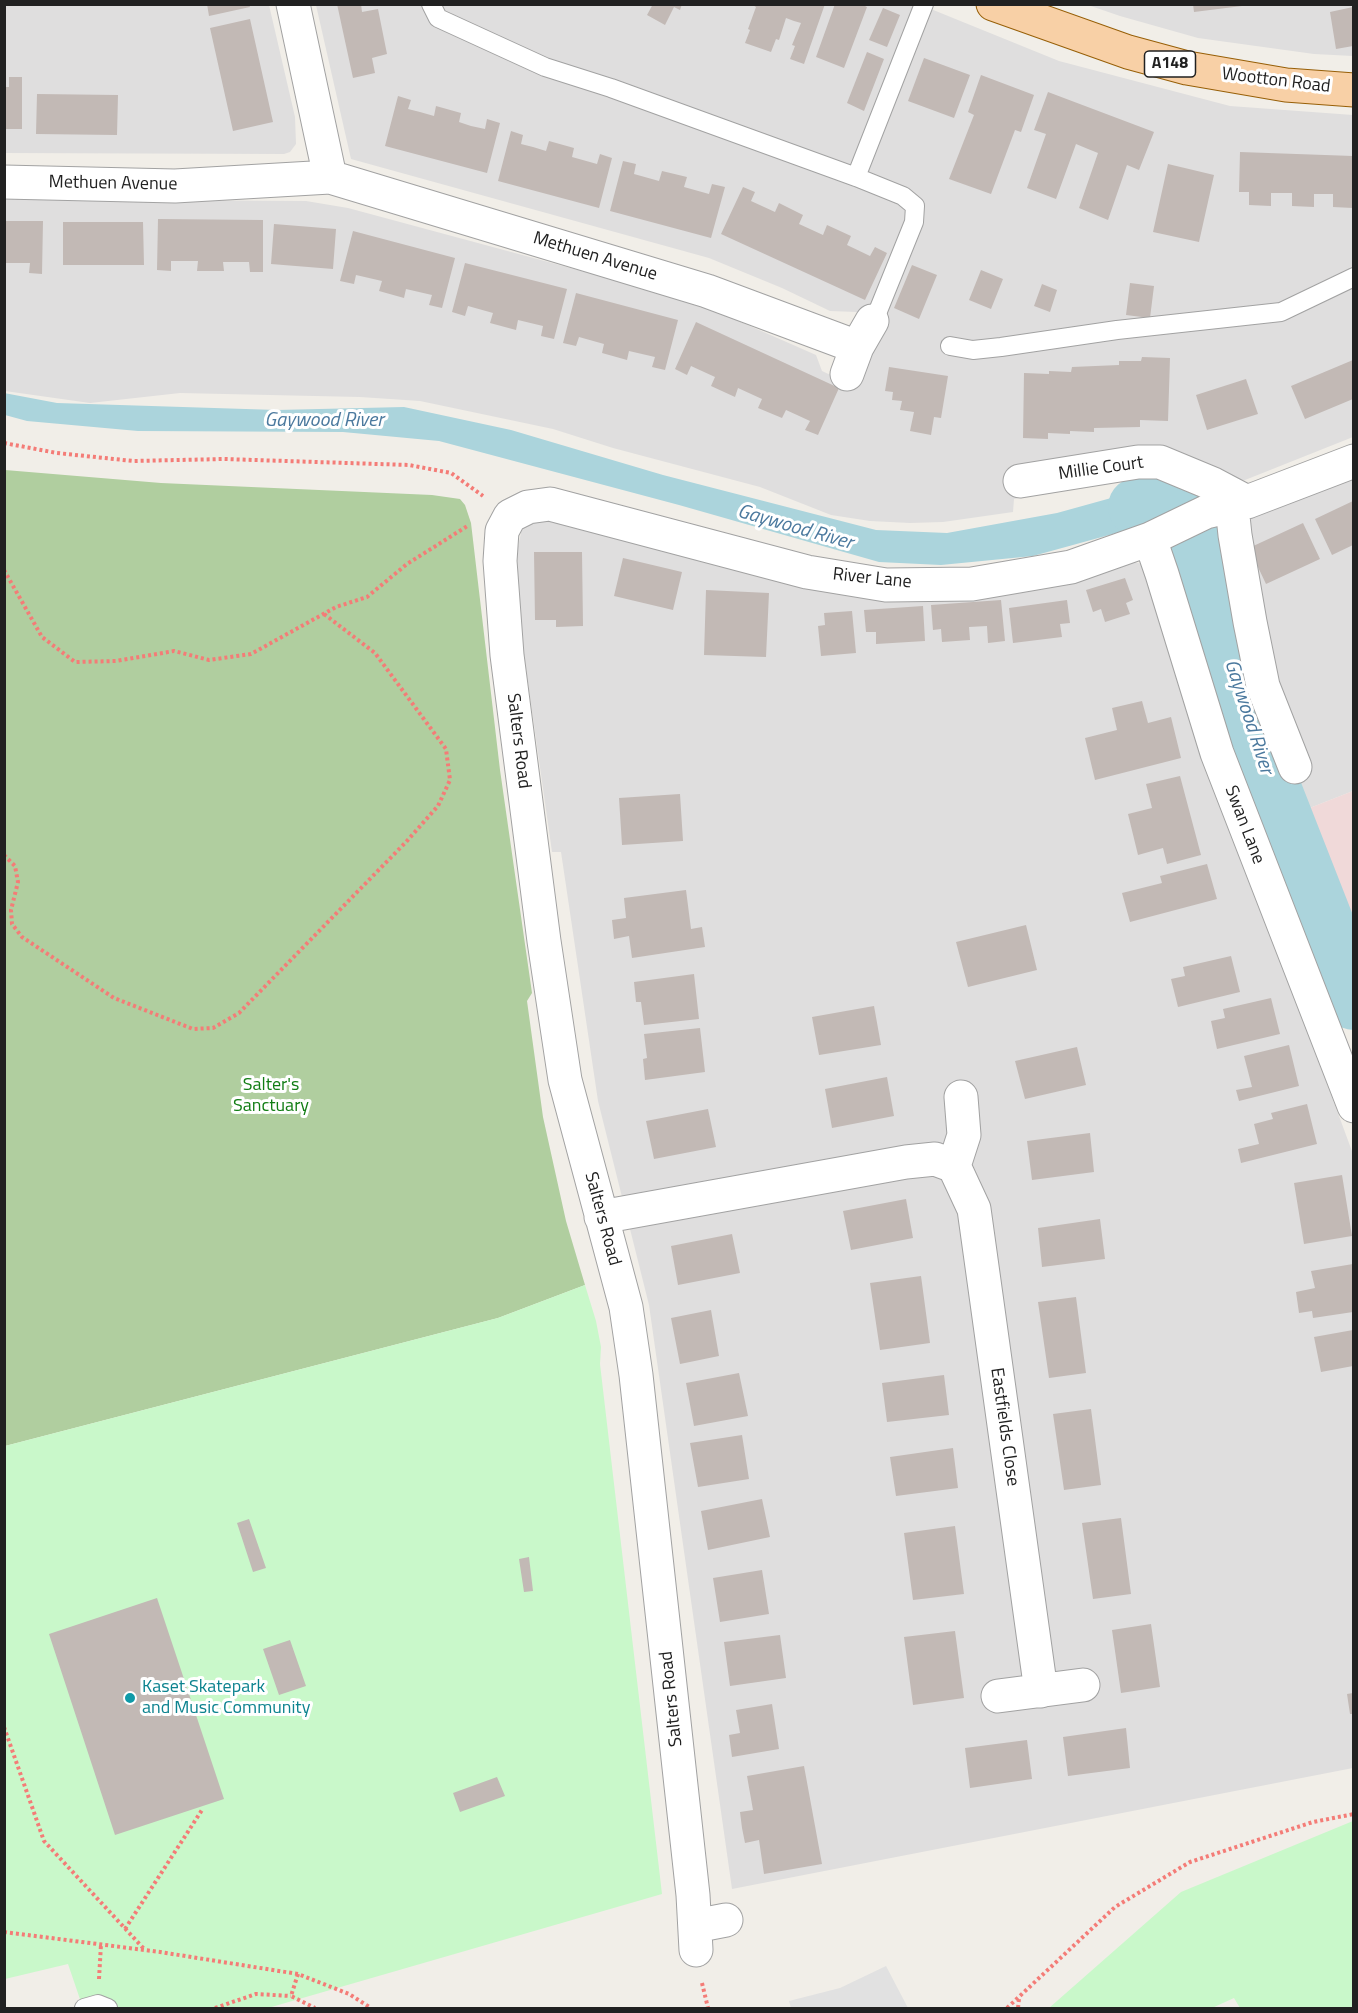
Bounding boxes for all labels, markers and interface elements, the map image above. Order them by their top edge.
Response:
road number: A148 [1144,51,1196,77]
street label: Wootton Road [1220,64,1332,98]
street label: Methuen Avenue [49,172,177,196]
street label: Methuen Avenue [530,228,660,286]
water label: Gaywood River [265,409,383,433]
street label: Millie Court [1057,452,1145,486]
water label: Gaywood River [735,500,855,556]
street label: River Lane [831,564,913,594]
water label: Gaywood River [1218,657,1278,777]
street label: Salters Road [501,692,535,790]
street label: Swan Lane [1219,783,1269,867]
park label: Salter's Sanctuary [233,1075,309,1118]
street label: Salters Road [579,1170,625,1268]
street label: Eastfields Close [985,1366,1023,1488]
street label: Salters Road [656,1650,688,1748]
place label: Kaset Skatepark and Music Community [142,1677,310,1720]
marker: Kaset Skatepark and Music Community [123,1691,137,1705]

